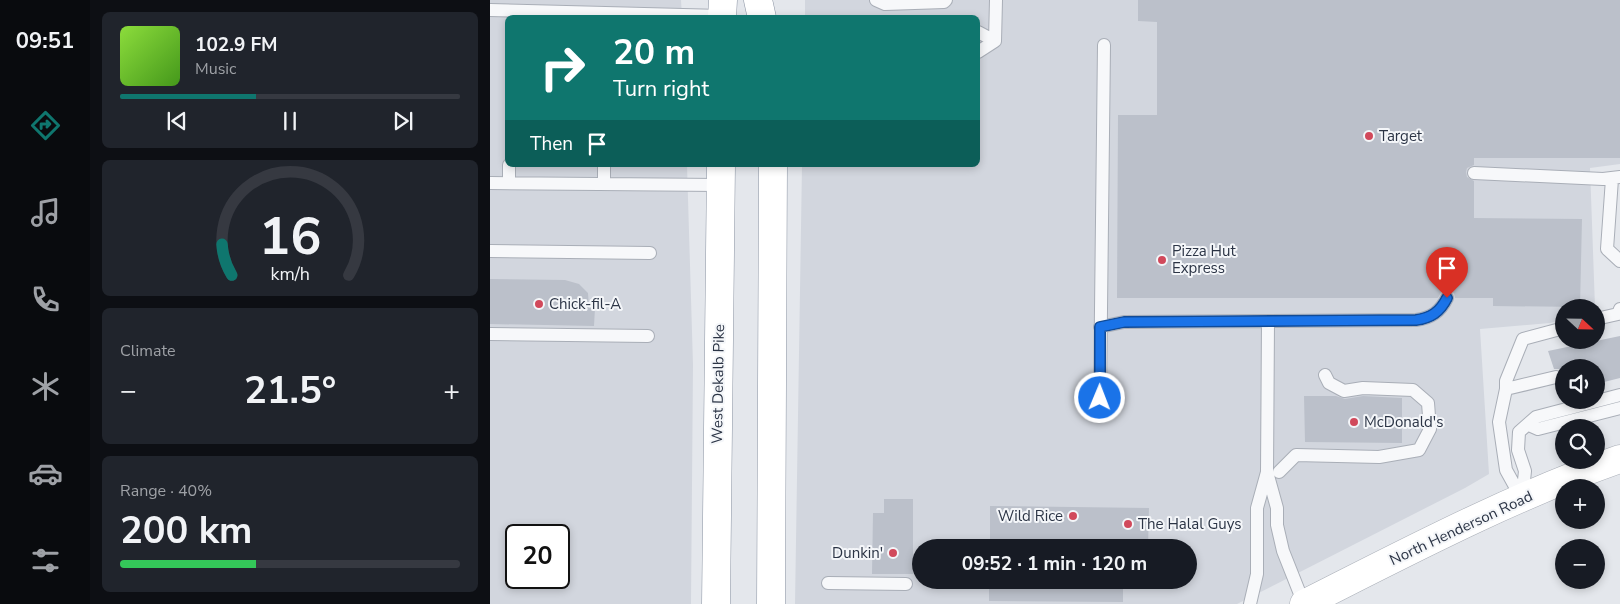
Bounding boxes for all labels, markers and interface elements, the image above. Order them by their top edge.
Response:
text: 09:51 [16,26,74,56]
text: 20 m [613,29,695,76]
text: 102.9 FM [195,32,278,58]
icon: right [530,35,595,100]
text: Music [195,58,236,80]
text: Turn right [613,74,709,104]
icon: previous [163,107,191,135]
icon: pause [276,107,304,135]
icon: next [389,107,417,135]
icon: directions [28,108,63,143]
place label: Target [1379,126,1423,146]
icon: arrive [583,130,611,158]
marker: Target [1363,130,1375,142]
text: Then [530,131,573,157]
icon: music [28,195,63,230]
text: 16 [259,201,321,272]
place label: Pizza Hut Express [1172,241,1236,278]
pin [1426,247,1468,298]
marker: Pizza Hut Express [1156,254,1168,266]
icon: arrive [1433,254,1461,282]
text: km/h [270,262,310,286]
icon: phone [28,282,63,317]
place label: Chick-fil-A [549,294,621,314]
marker: Chick-fil-A [533,298,545,310]
north arrow [1555,299,1605,349]
map controls [1555,299,1605,589]
street label: West Dekalb Pike [707,324,729,444]
text: Climate [120,340,175,362]
button: sound [1555,359,1605,409]
text: 21.5° [244,365,336,416]
icon: climate [28,369,63,404]
position arrow [1073,371,1125,423]
text: − [120,372,137,410]
text: + [443,372,460,410]
place label: McDonald's [1364,412,1443,432]
marker: McDonald's [1348,416,1360,428]
button: search [1555,419,1605,469]
icon: car [28,456,63,491]
button: + [1555,479,1605,529]
text: Range · 40% [120,480,212,502]
street label: North Henderson Road [1386,486,1536,570]
text: 200 km [120,505,252,556]
place label: Wild Rice [998,506,1063,526]
marker: Wild Rice [1067,510,1079,522]
place label: The Halal Guys [1138,514,1242,534]
marker: The Halal Guys [1122,518,1134,530]
speed limit sign: 20 [505,524,570,589]
button: − [1555,539,1605,589]
icon: filters [28,543,63,578]
place label: Dunkin' [832,543,883,563]
marker: Dunkin' [887,547,899,559]
text: 09:52 · 1 min · 120 m [962,551,1147,577]

